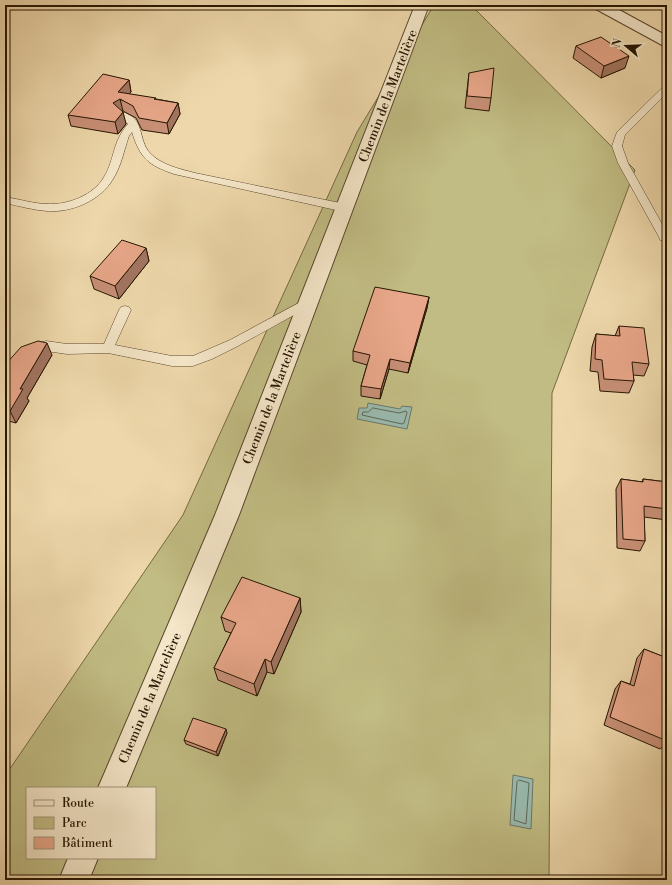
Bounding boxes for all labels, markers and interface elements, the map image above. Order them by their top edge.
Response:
north arrow [606,26,646,66]
street label: Chemin de la Martelière [355,27,421,165]
text: N [609,36,626,49]
street label: Chemin de la Martelière [239,329,305,467]
street label: Chemin de la Martelière [115,630,185,766]
legend [26,787,156,859]
text: Route [62,796,94,811]
text: Parc [62,816,87,831]
text: Bâtiment [61,836,113,851]

